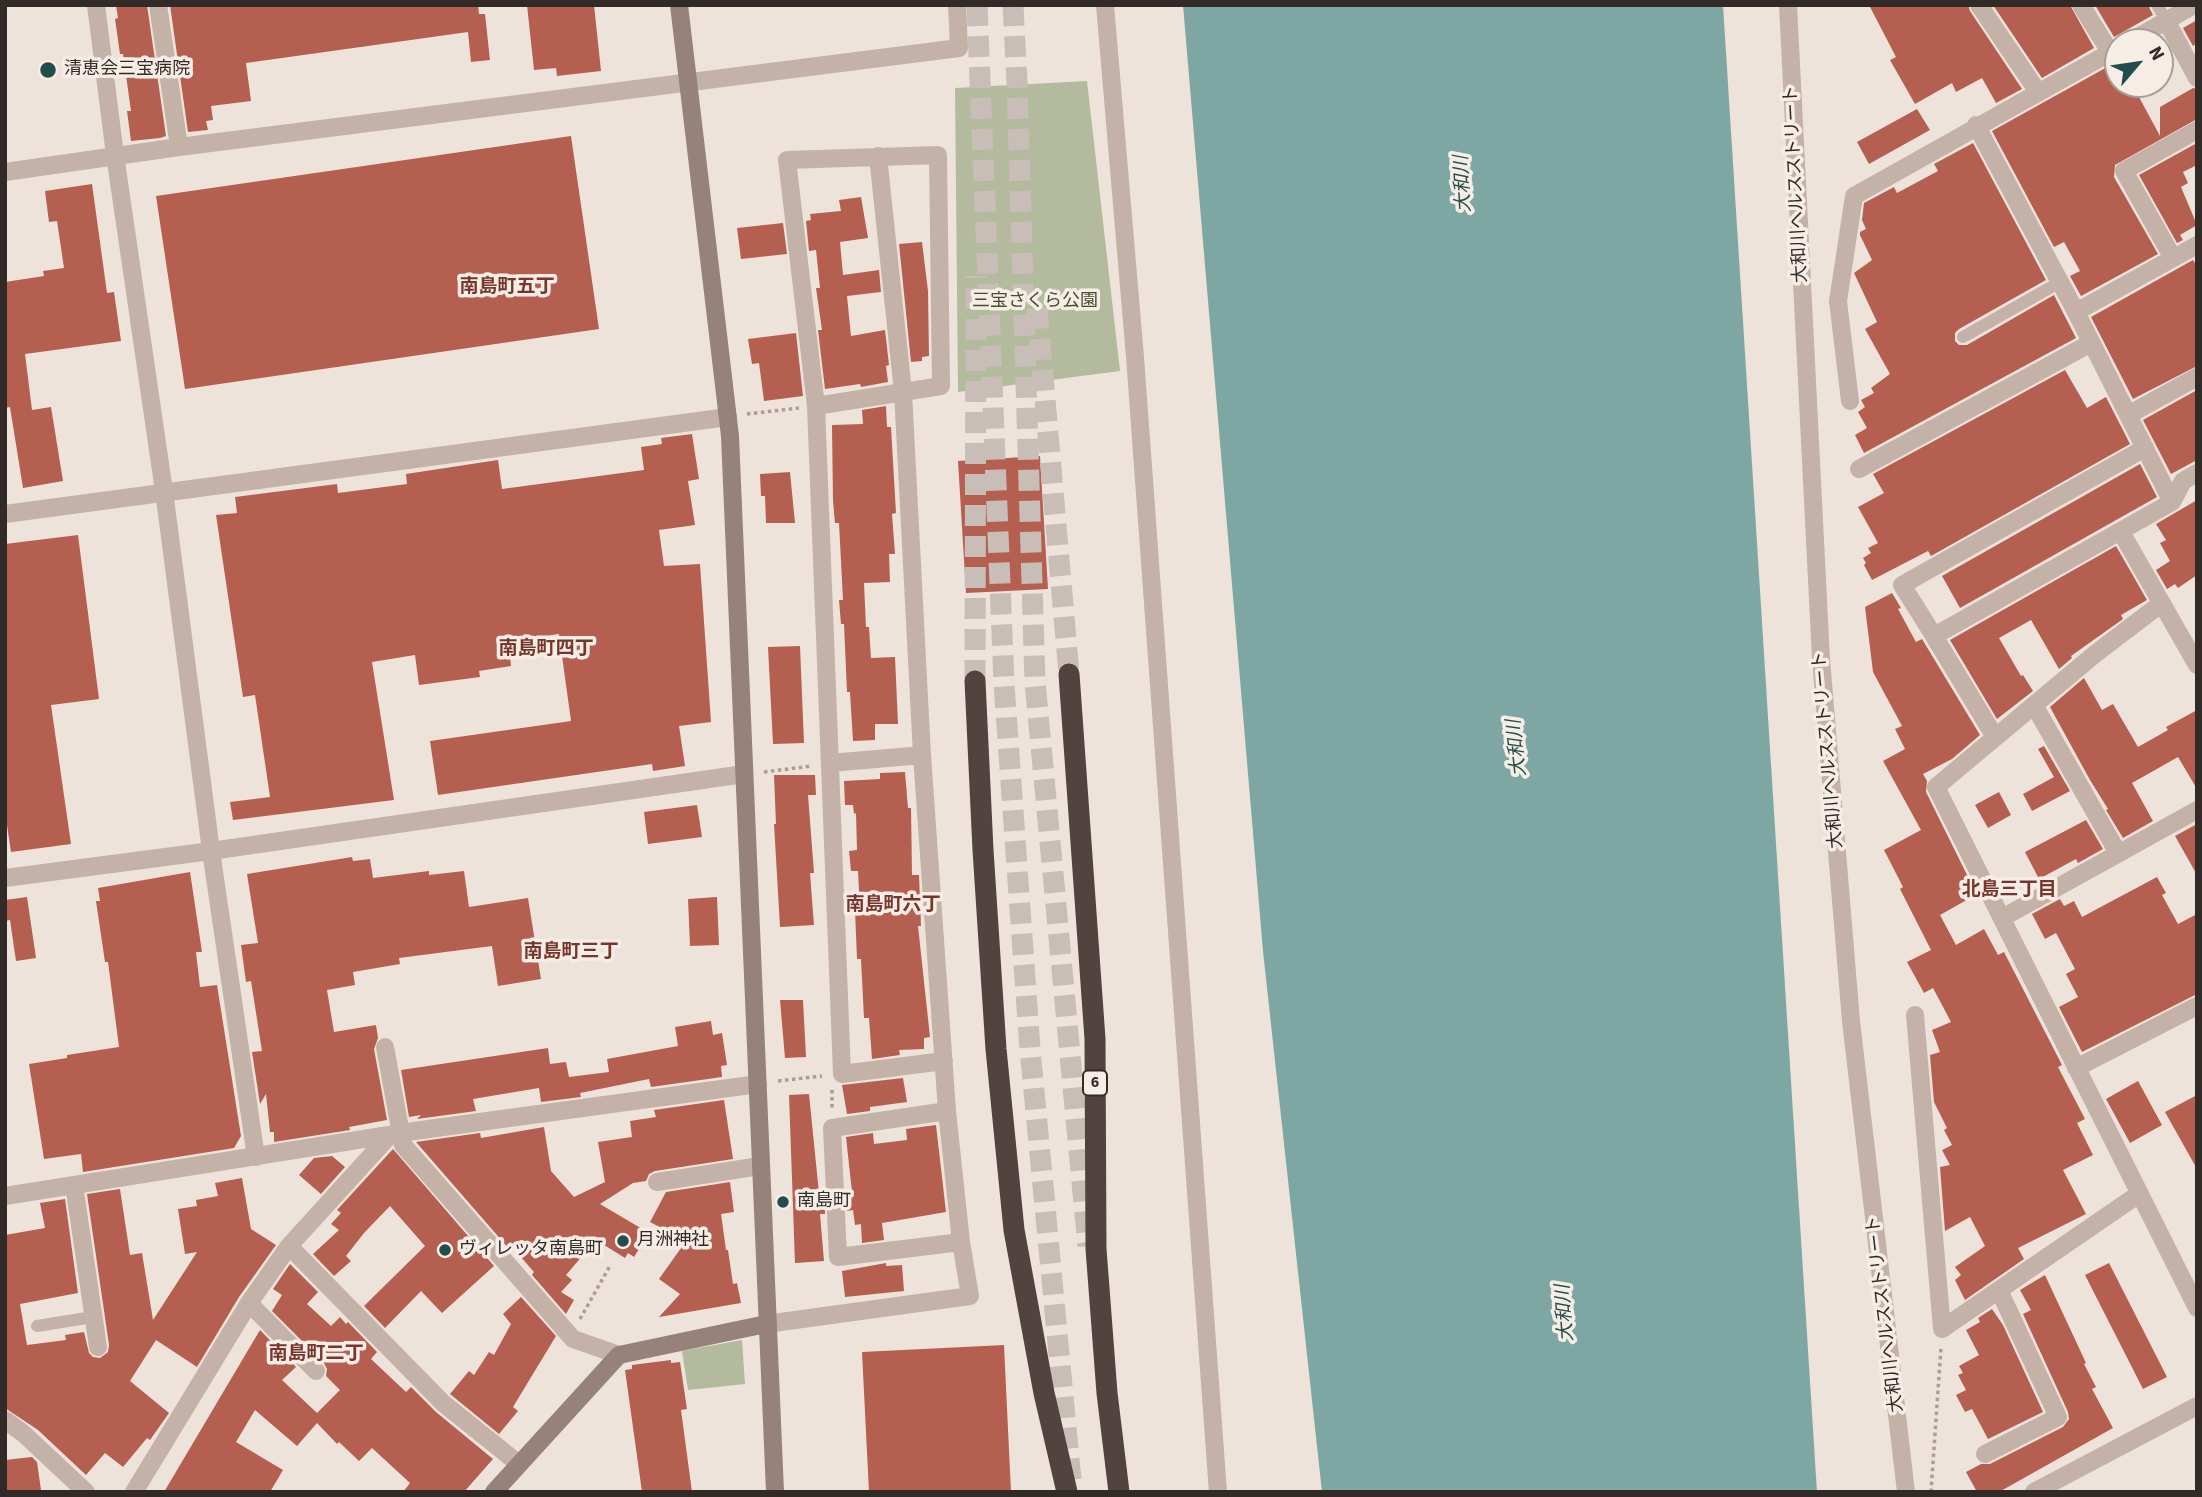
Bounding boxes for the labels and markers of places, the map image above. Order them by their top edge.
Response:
place label: 清恵会三宝病院 [64,59,190,81]
marker: 清恵会三宝病院 [38,60,58,80]
place label: 南島町 [797,1191,851,1213]
marker: 南島町 [775,1194,791,1210]
place label: 月洲神社 [637,1230,709,1252]
marker: 月洲神社 [615,1233,631,1249]
place label: ヴィレッタ南島町 [459,1239,603,1261]
marker: ヴィレッタ南島町 [437,1242,453,1258]

